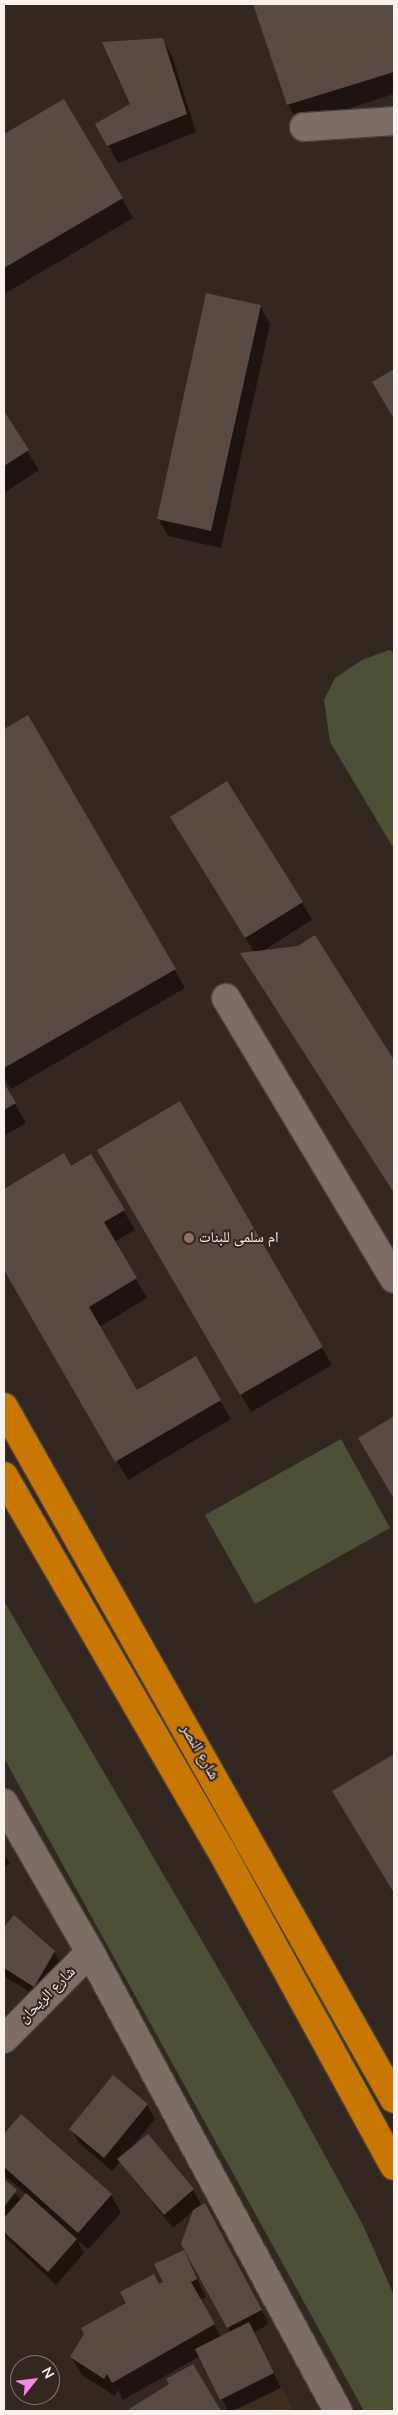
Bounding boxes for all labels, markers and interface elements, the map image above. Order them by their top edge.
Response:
place label: ام سلمى للبنات [199,1229,279,1247]
marker: ام سلمى للبنات [183,1232,195,1244]
street label: شارع النصر [177,1721,223,1783]
street label: شارع الريحان [15,1963,79,2027]
north arrow [10,2355,60,2405]
text: N [37,2364,59,2382]

